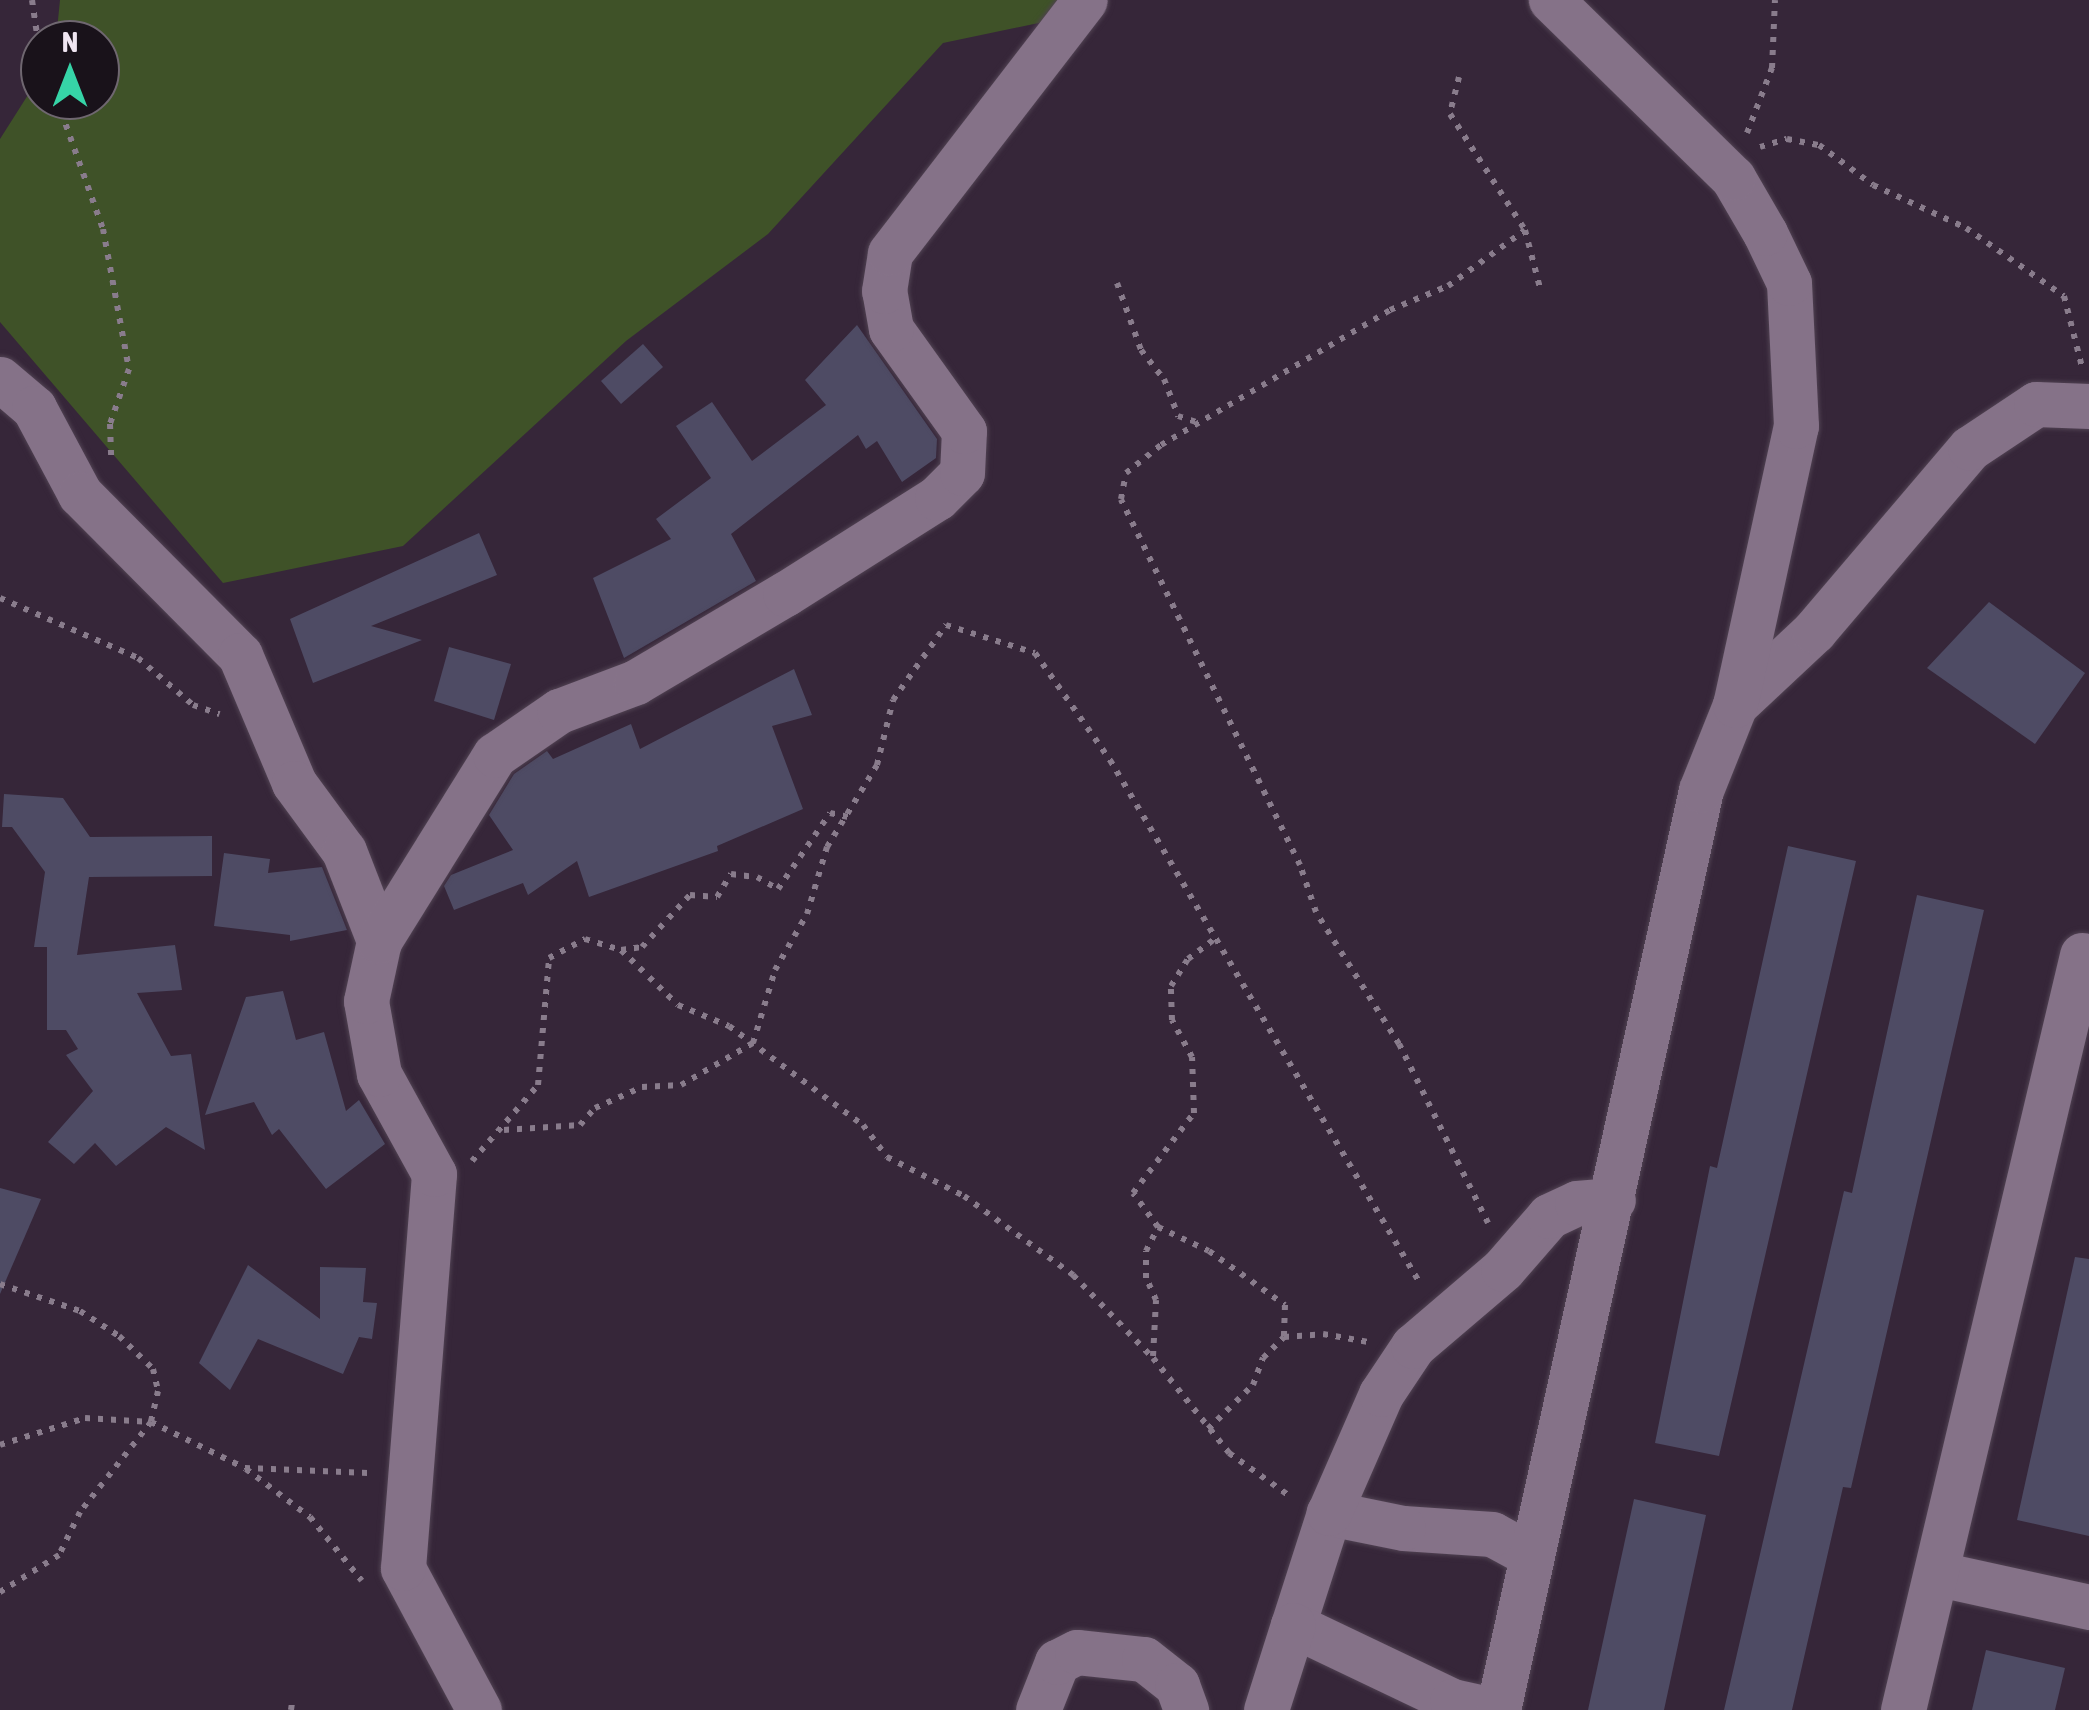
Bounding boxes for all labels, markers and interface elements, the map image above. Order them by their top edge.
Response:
north arrow [20,20,120,120]
text: N [62,26,78,58]

